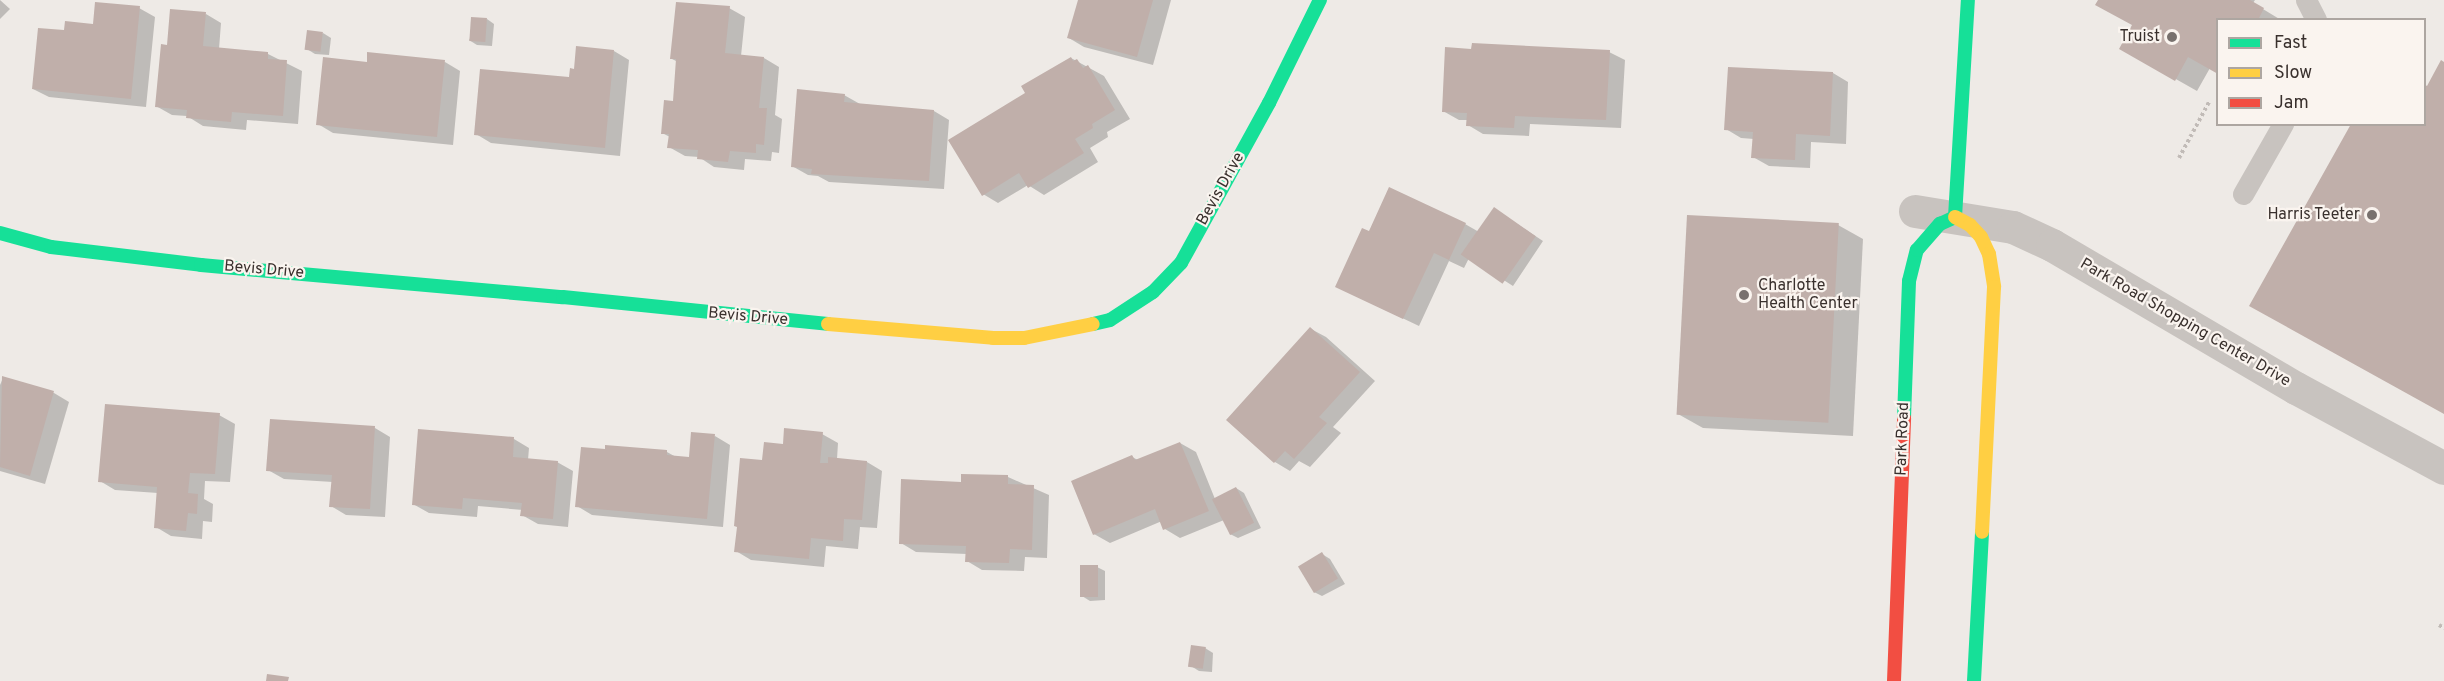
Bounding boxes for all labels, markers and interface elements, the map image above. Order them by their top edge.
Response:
legend [2216,18,2426,126]
place label: Truist [2120,27,2160,47]
marker: Truist [2165,30,2179,44]
text: Fast [2274,32,2307,55]
text: Slow [2274,62,2312,85]
text: Jam [2274,92,2309,115]
street label: Bevis Drive [1193,149,1249,229]
place label: Harris Teeter [2267,205,2360,225]
marker: Harris Teeter [2365,208,2379,222]
street label: Park Road Shopping Center Drive [2076,255,2294,391]
street label: Bevis Drive [223,257,305,283]
place label: Charlotte Health Center [1758,276,1858,314]
marker: Charlotte Health Center [1735,286,1753,304]
street label: Bevis Drive [707,304,789,330]
street label: Park Road [1892,402,1914,476]

